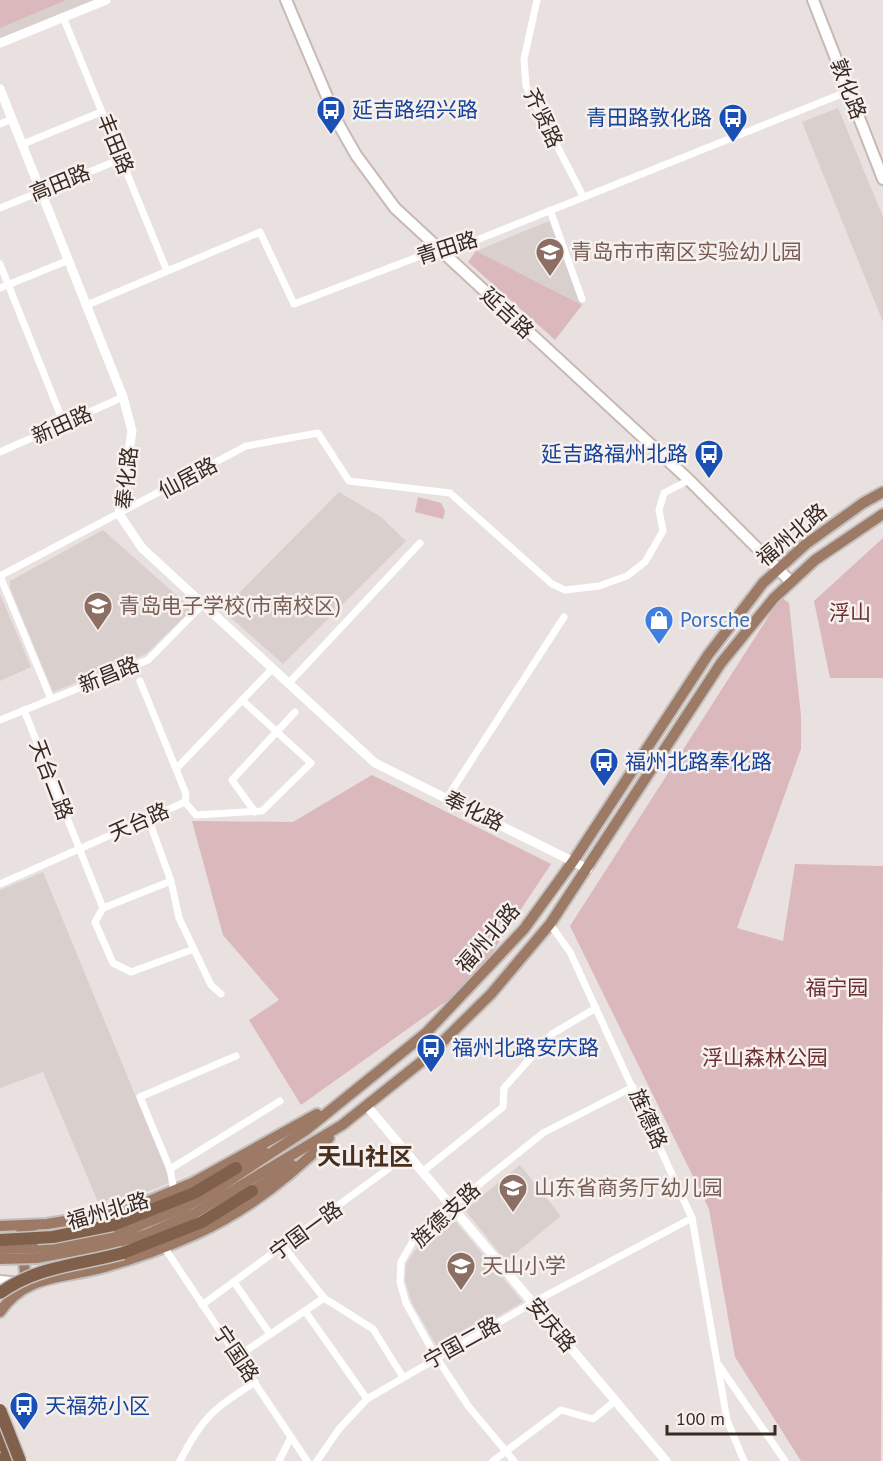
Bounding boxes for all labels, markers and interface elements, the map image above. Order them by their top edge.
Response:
street label: 敦化路 [825,55,872,123]
street label: 齐贤路 [518,84,569,152]
bus stop icon: 延吉路绍兴路 [315,94,347,136]
place label: 延吉路绍兴路 [352,96,478,123]
bus stop icon: 青田路敦化路 [717,102,749,144]
place label: 青田路敦化路 [586,104,712,131]
street label: 丰田路 [91,110,140,178]
street label: 高田路 [26,158,94,207]
street label: 青田路 [413,225,481,270]
school or university icon: 青岛市市南区实验幼儿园 [534,236,566,278]
place label: 青岛市市南区实验幼儿园 [571,238,802,265]
street label: 延吉路 [475,281,540,344]
street label: 新田路 [28,399,96,450]
bus stop icon: 延吉路福州北路 [693,438,725,480]
place label: 延吉路福州北路 [541,440,688,467]
street label: 奉化路 [110,445,143,511]
street label: 仙居路 [154,451,222,504]
street label: 福州北路 [751,497,833,572]
school or university icon: 青岛电子学校(市南校区) [82,590,114,632]
place label: 青岛电子学校(市南校区) [119,592,341,619]
park label: 浮山 [829,599,871,626]
shop icon: Porsche [643,604,675,646]
place label: Porsche [680,606,750,633]
street label: 新昌路 [75,650,143,699]
street label: 天台二路 [24,736,79,824]
bus stop icon: 福州北路奉化路 [588,746,620,788]
place label: 福州北路奉化路 [625,748,772,775]
street label: 奉化路 [440,785,508,836]
street label: 天台路 [105,796,173,847]
street label: 福州北路 [450,897,525,978]
park label: 福宁园 [806,974,869,1001]
bus stop icon: 福州北路安庆路 [415,1032,447,1074]
place label: 福州北路安庆路 [452,1034,599,1061]
park label: 浮山森林公园 [702,1044,828,1071]
street label: 旌德路 [623,1085,674,1153]
district label: 天山社区 [317,1141,413,1172]
school or university icon: 山东省商务厅幼儿园 [497,1172,529,1214]
place label: 山东省商务厅幼儿园 [534,1174,723,1201]
street label: 旌德支路 [406,1176,486,1253]
street label: 福州北路 [64,1186,152,1235]
street label: 宁国一路 [264,1195,348,1266]
school or university icon: 天山小学 [445,1250,477,1292]
place label: 天山小学 [482,1252,566,1279]
street label: 安庆路 [521,1292,582,1357]
street label: 宁国二路 [418,1310,505,1375]
street label: 宁国路 [208,1320,265,1387]
bus stop icon: 天福苑小区 [8,1390,40,1432]
place label: 天福苑小区 [45,1392,150,1419]
scale bar [667,1398,775,1436]
text: 100 m [676,1407,725,1430]

